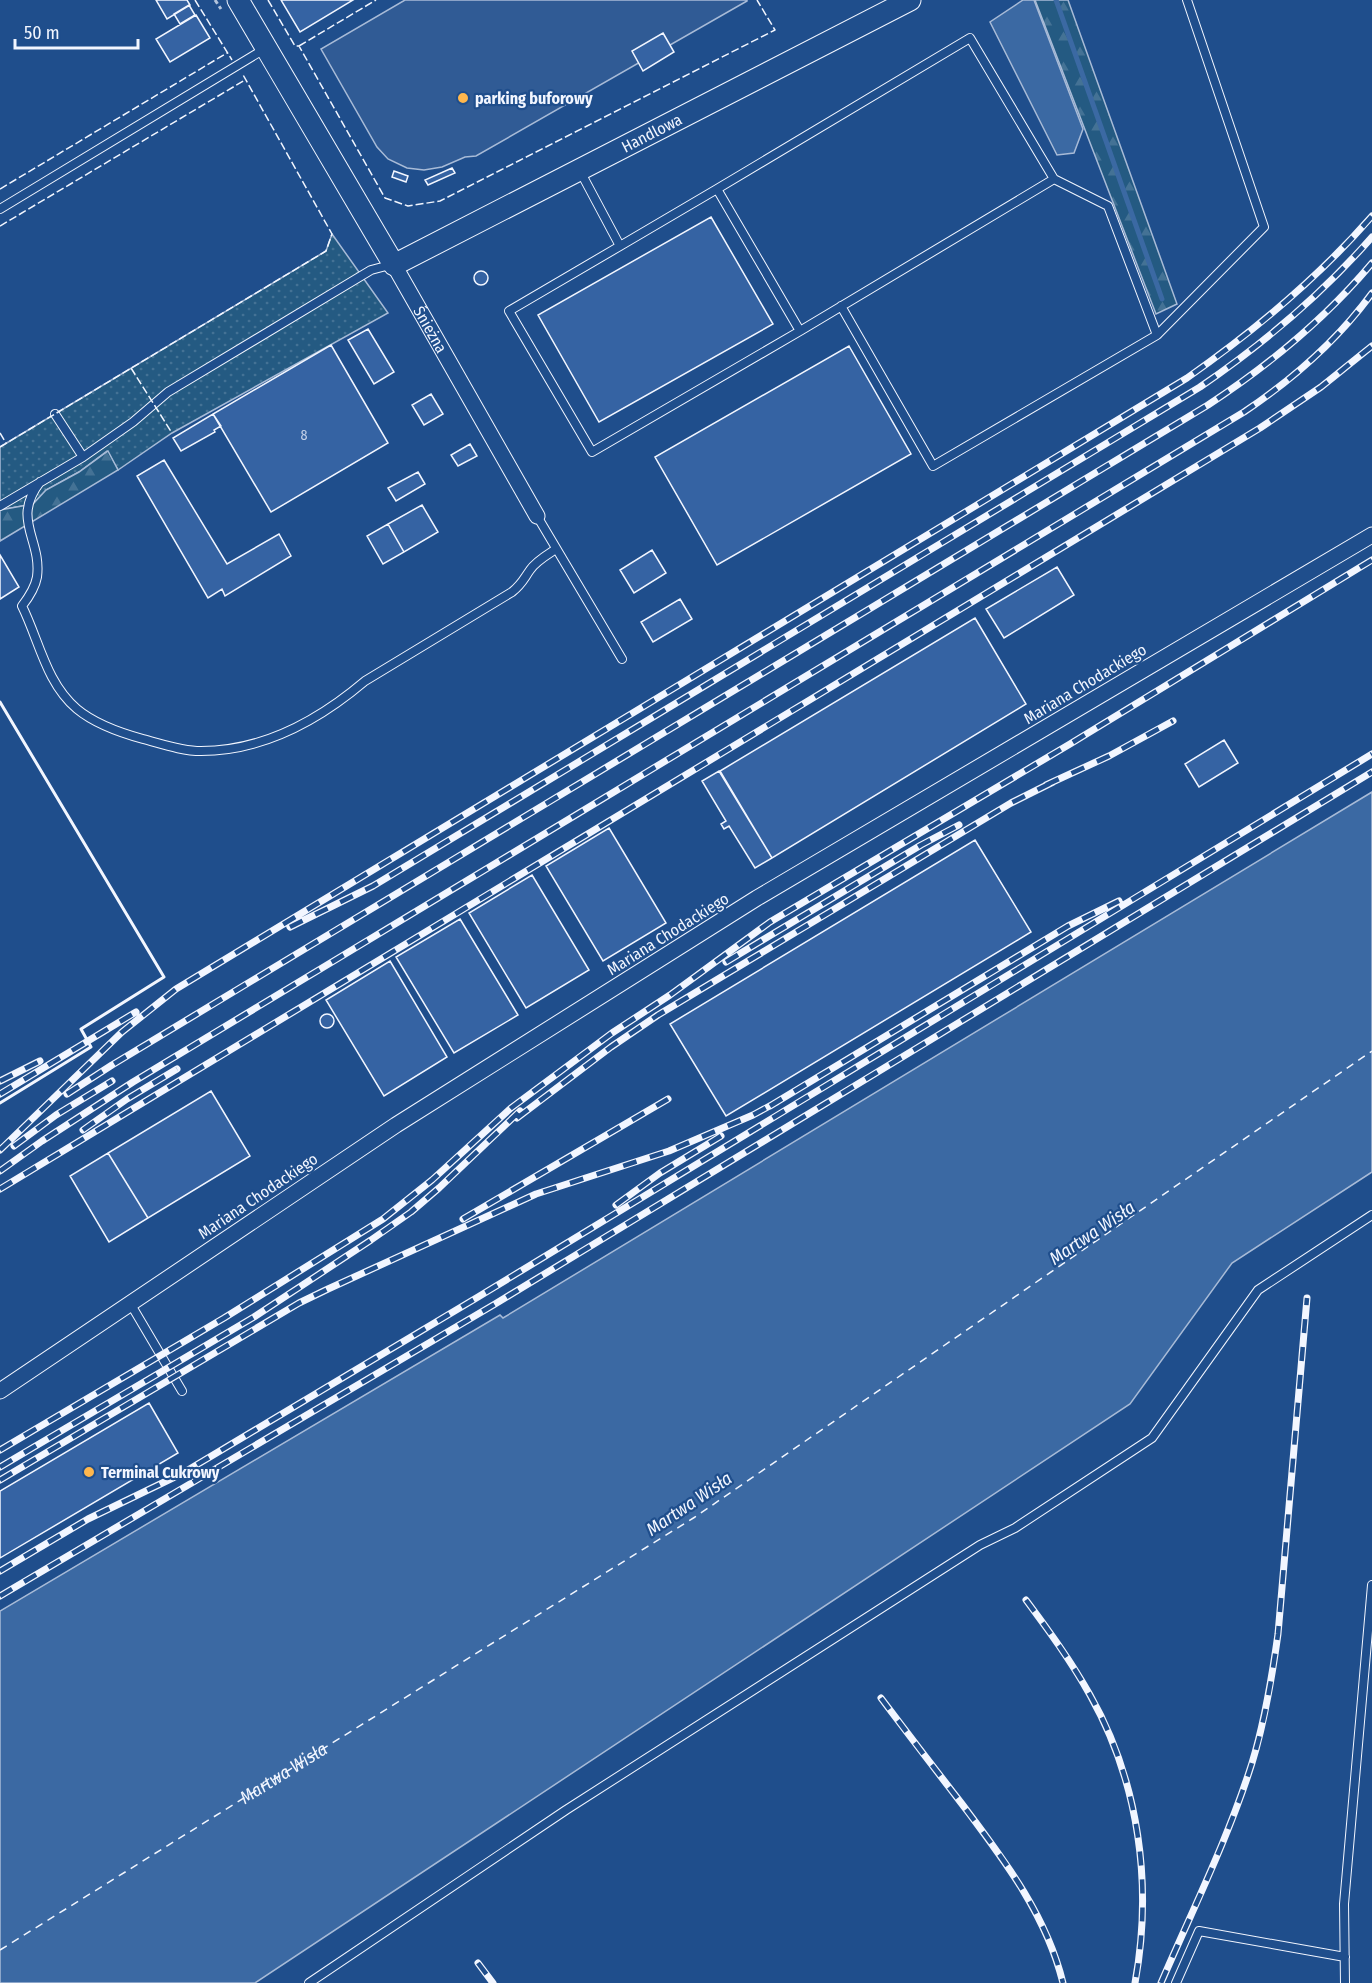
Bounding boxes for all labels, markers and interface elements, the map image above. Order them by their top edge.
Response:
scale bar [15,12,138,50]
text: 50 m [24,22,60,44]
place label: parking buforowy [475,89,593,108]
marker: parking buforowy [456,91,470,105]
street label: Handlowa [618,109,685,156]
street label: Śnieżna [410,303,452,356]
house number: 8 [301,427,308,444]
street label: Mariana Chodackiego [1020,640,1150,728]
street label: Mariana Chodackiego [604,889,732,979]
street label: Mariana Chodackiego [195,1149,321,1243]
water label: Martwa Wisła [1045,1196,1139,1270]
place label: Terminal Cukrowy [101,1463,220,1482]
marker: Terminal Cukrowy [82,1465,96,1479]
water label: Martwa Wisła [642,1467,736,1541]
water label: Martwa Wisła [236,1738,331,1809]

